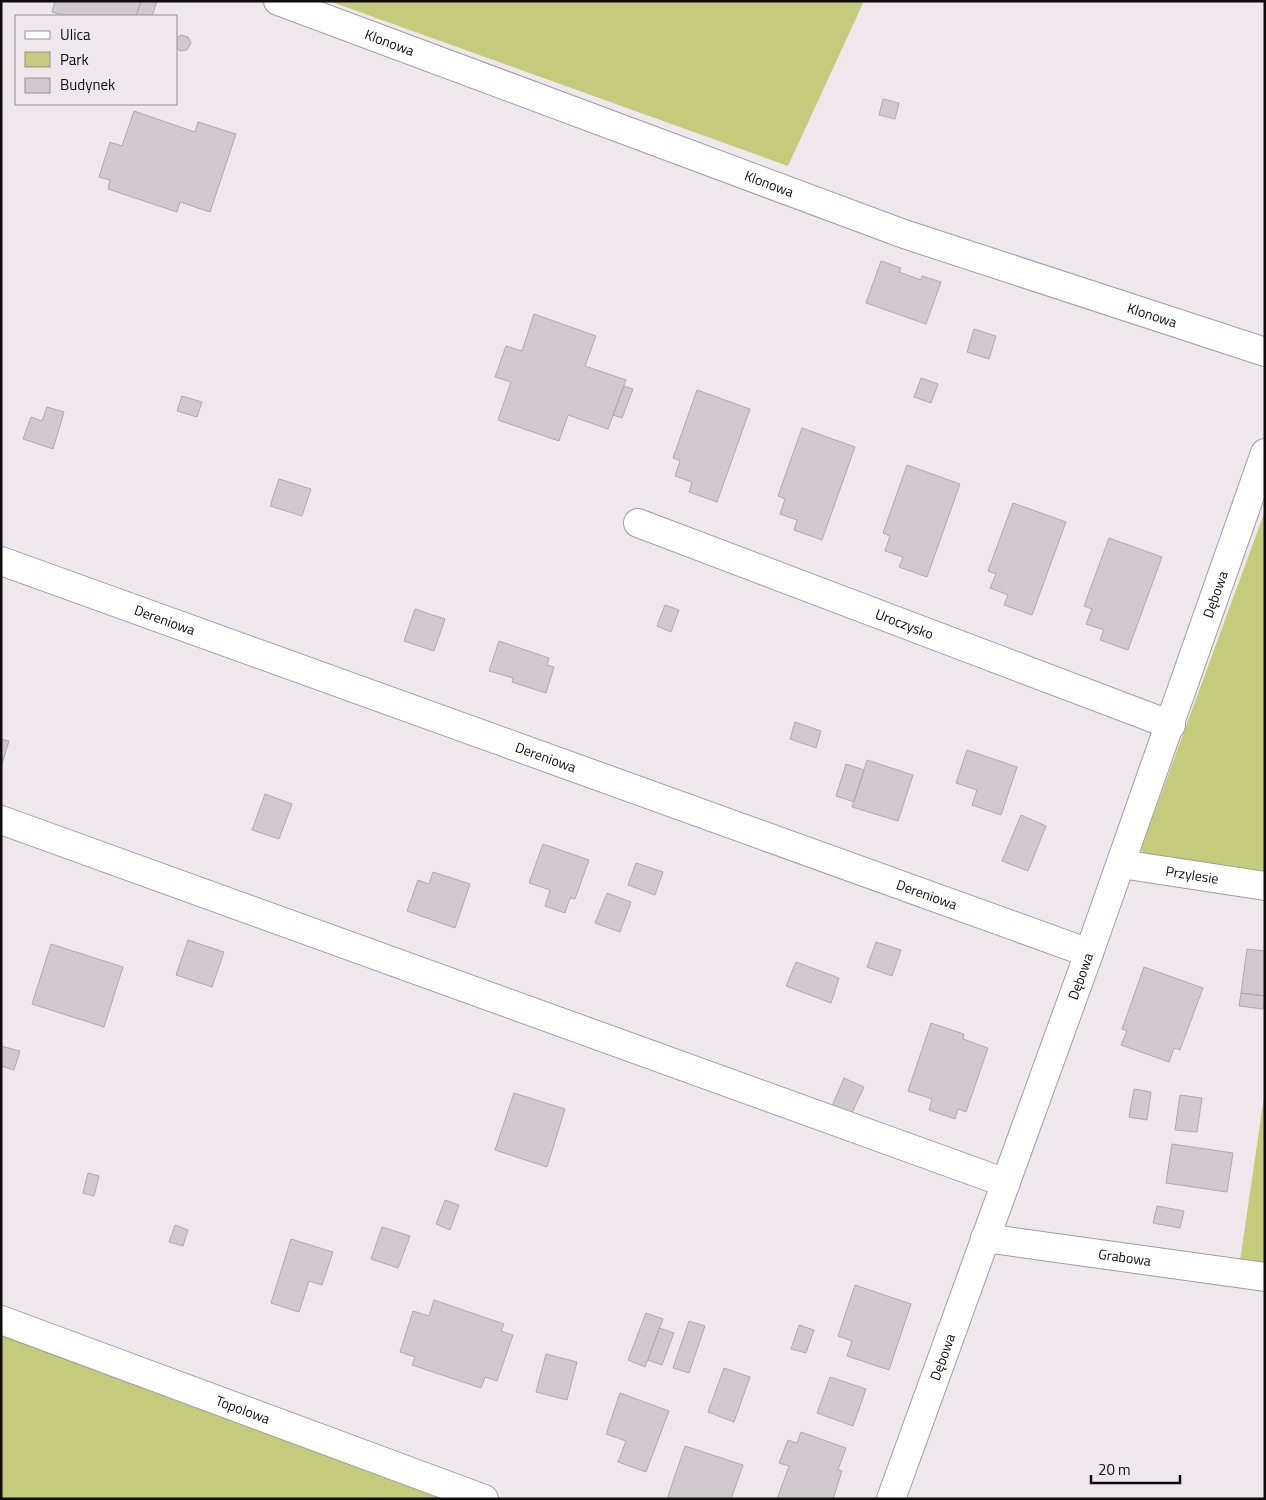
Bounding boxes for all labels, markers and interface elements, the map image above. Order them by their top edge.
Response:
legend [15,15,178,105]
text: Ulica [60,23,91,46]
street label: Klonowa [362,23,417,61]
text: Park [60,48,89,71]
text: Budynek [60,73,115,96]
street label: Klonowa [742,165,797,202]
street label: Klonowa [1125,297,1180,333]
street label: Dębowa [1197,568,1233,621]
street label: Dereniowa [131,599,198,640]
street label: Uroczysko [873,603,937,644]
street label: Dereniowa [512,736,579,777]
street label: Przylesie [1164,860,1220,889]
street label: Dereniowa [894,873,960,915]
street label: Dębowa [1062,950,1098,1002]
street label: Grabowa [1097,1243,1152,1271]
street label: Dębowa [924,1331,960,1383]
street label: Topolowa [213,1390,273,1429]
scale bar [1091,1452,1180,1484]
text: 20 m [1098,1458,1131,1481]

